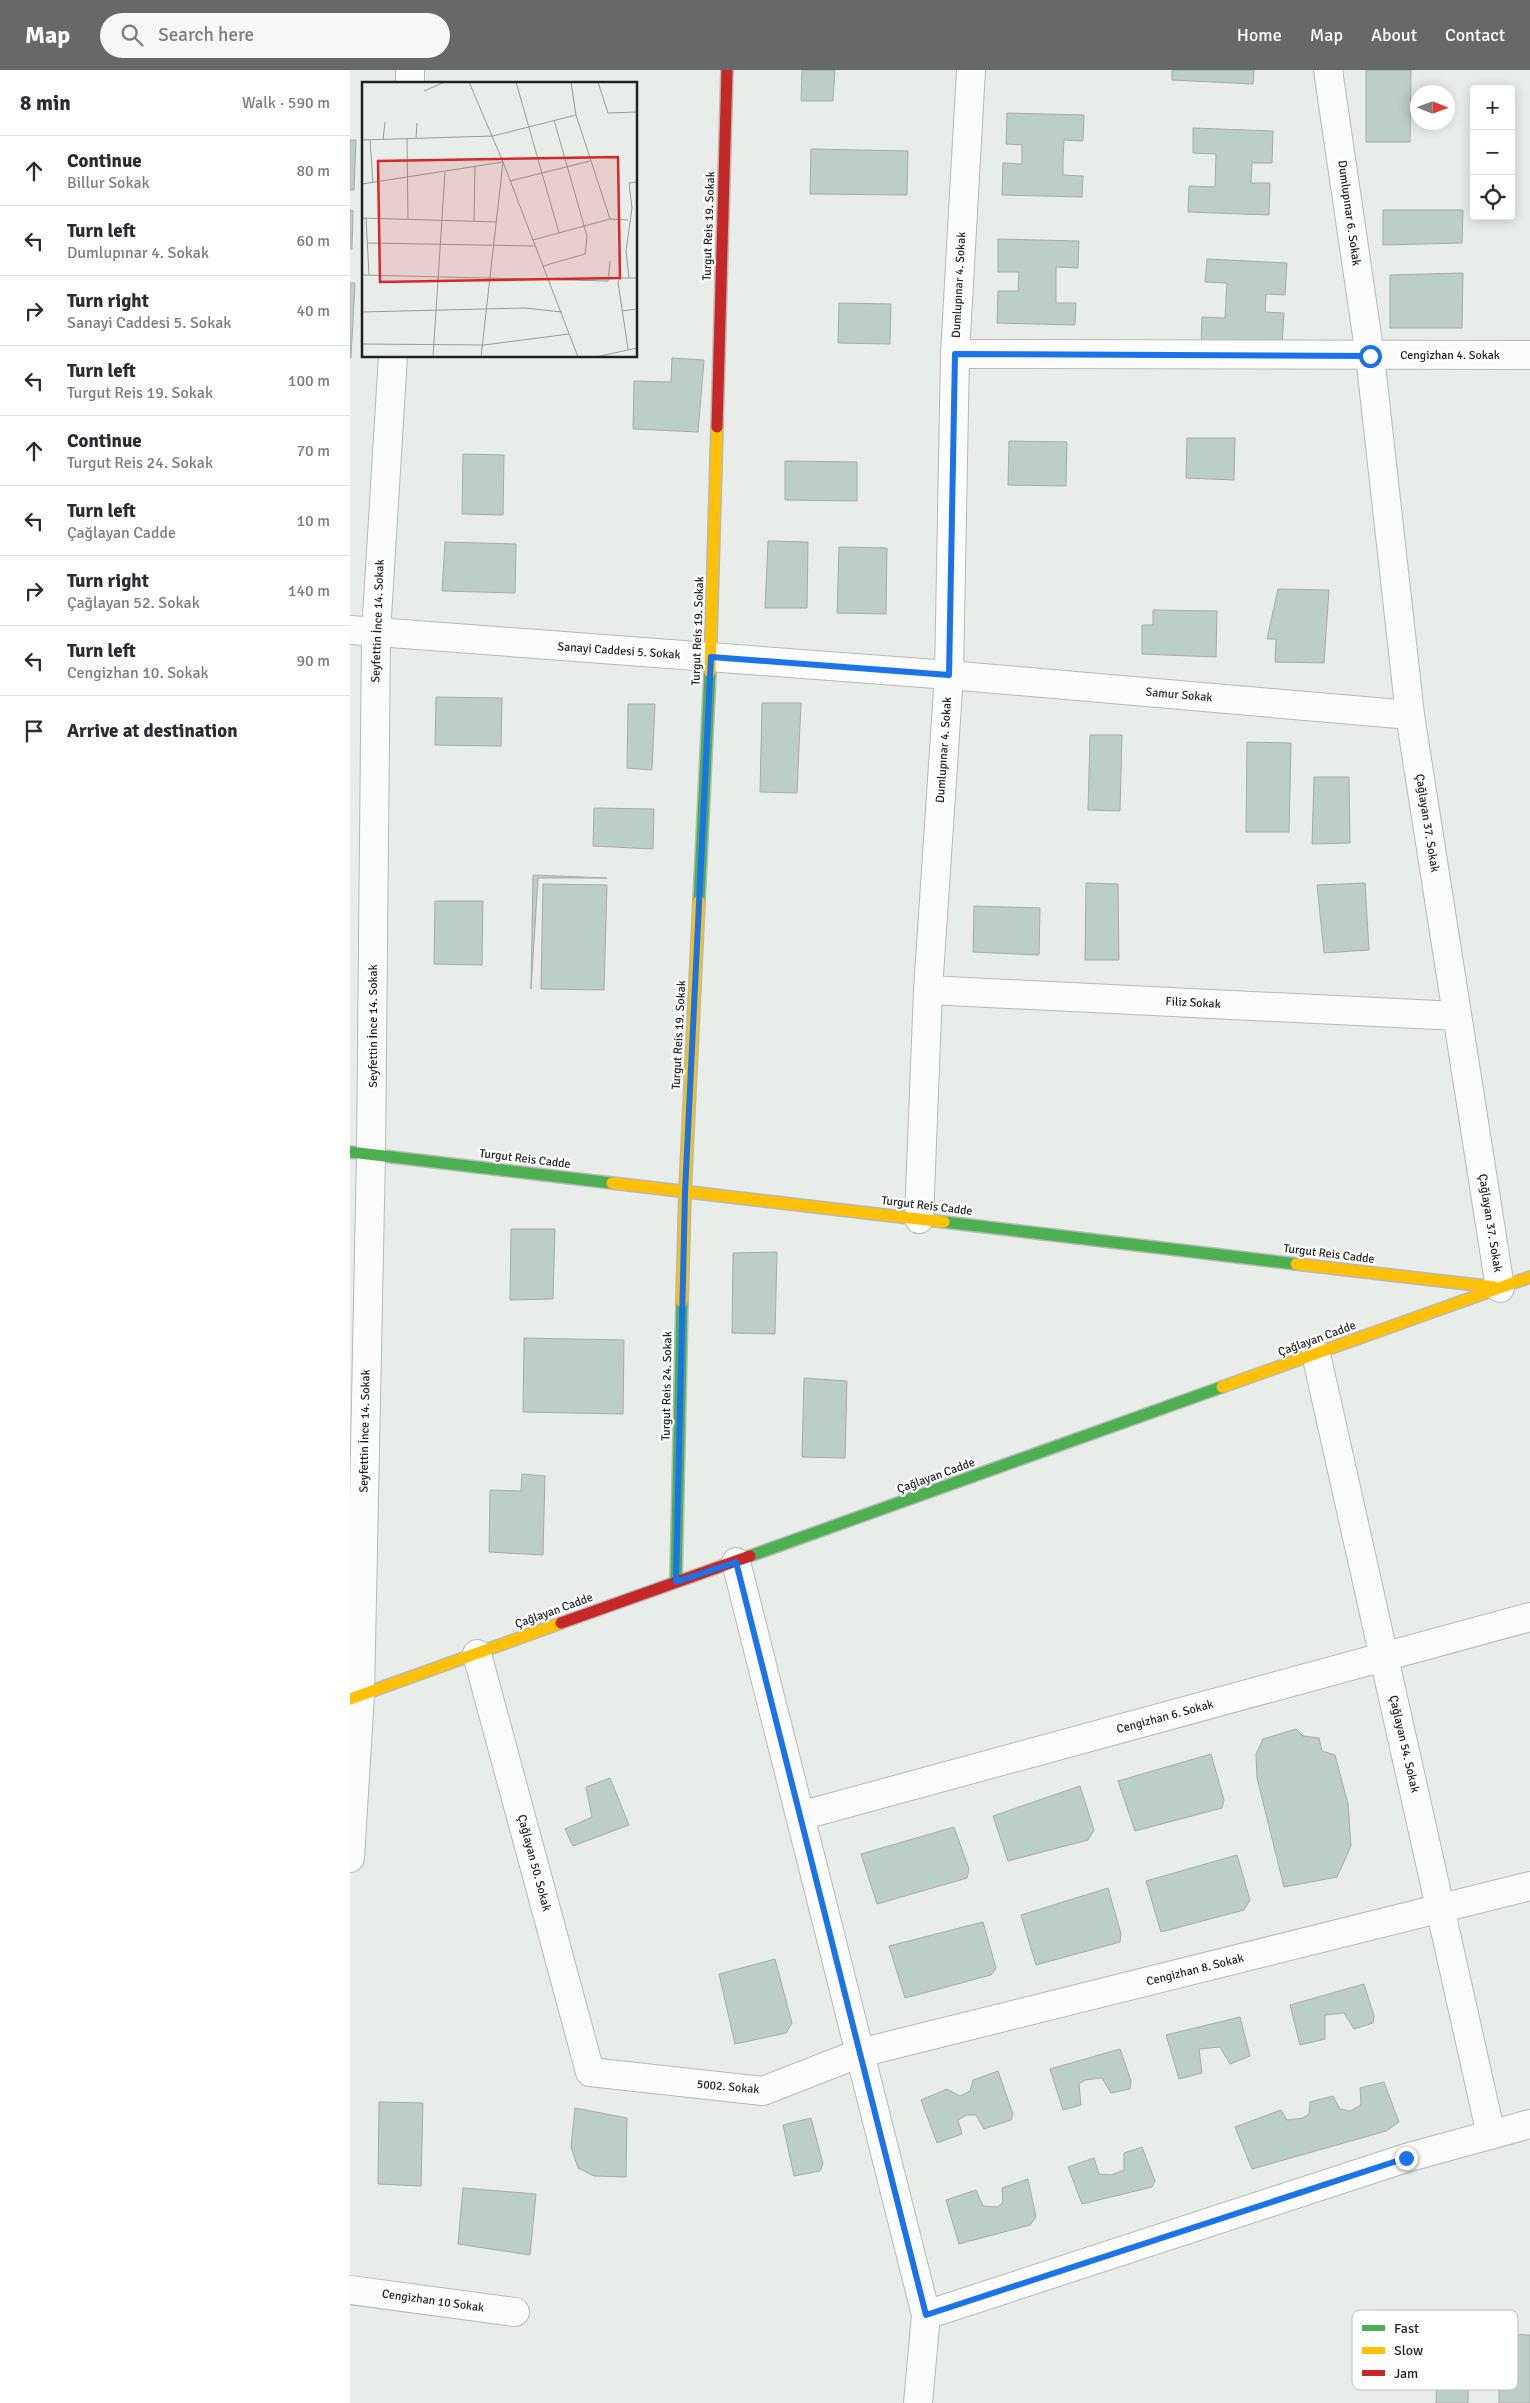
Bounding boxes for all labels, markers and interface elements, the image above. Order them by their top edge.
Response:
search box [100,13,450,58]
text: Map [25,20,70,50]
icon: search [118,21,146,49]
text: Search here [158,23,254,47]
text: Home [1237,24,1282,46]
text: Map [1310,24,1343,46]
text: About [1371,24,1417,46]
text: Contact [1445,24,1505,46]
inset map [362,82,638,358]
north arrow [1410,85,1455,130]
map controls [1470,85,1515,220]
button: + [1470,85,1515,130]
text: 8 min [20,90,71,116]
text: Walk · 590 m [242,93,330,113]
button: − [1470,130,1515,175]
text: Continue [67,149,142,173]
icon: ahead [20,157,48,185]
street label: Dumlupınar 6. Sokak [1334,159,1364,267]
text: 80 m [296,161,330,181]
street label: Turgut Reis 19. Sokak [700,171,718,281]
text: Billur Sokak [67,173,150,193]
button: locate [1470,175,1515,220]
text: Turn left [67,219,136,243]
icon: left [20,227,48,255]
text: 60 m [296,231,330,251]
street label: Dumlupınar 4. Sokak [949,231,969,339]
text: Dumlupınar 4. Sokak [67,243,209,263]
text: Turn right [67,289,149,313]
icon: right [20,297,48,325]
text: 40 m [296,301,330,321]
text: Sanayi Caddesi 5. Sokak [67,313,231,333]
route start [1359,345,1382,368]
street label: Cengizhan 4. Sokak [1400,348,1500,363]
text: Turn left [67,359,136,383]
icon: left [20,367,48,395]
text: 100 m [288,371,330,391]
text: Turgut Reis 19. Sokak [67,383,213,403]
text: Continue [67,429,142,453]
icon: ahead [20,437,48,465]
text: 70 m [296,441,330,461]
text: Turgut Reis 24. Sokak [67,453,213,473]
text: Turn left [67,499,136,523]
icon: left [20,507,48,535]
text: 10 m [296,511,330,531]
text: Çağlayan Cadde [67,523,176,543]
street label: Seyfettin İnce 14. Sokak [368,559,388,683]
text: Turn right [67,569,149,593]
street label: Turgut Reis 19. Sokak [689,576,707,686]
icon: right [20,577,48,605]
text: 140 m [288,581,330,601]
text: Çağlayan 52. Sokak [67,593,200,613]
text: Turn left [67,639,136,663]
street label: Sanayi Caddesi 5. Sokak [557,639,681,663]
icon: left [20,647,48,675]
text: 90 m [296,651,330,671]
text: Cengizhan 10. Sokak [67,663,209,683]
street label: Samur Sokak [1145,685,1213,705]
street label: Dumlupınar 4. Sokak [933,696,955,804]
icon: arrive [20,717,48,745]
text: Arrive at destination [67,719,238,743]
street label: Çağlayan 37. Sokak [1412,773,1442,873]
street label: Seyfettin İnce 14. Sokak [366,964,381,1088]
street label: Turgut Reis 19. Sokak [669,980,689,1090]
street label: Filiz Sokak [1165,994,1221,1012]
street label: Turgut Reis Cadde [479,1146,571,1172]
street label: Çağlayan 37. Sokak [1475,1173,1505,1273]
street label: Turgut Reis Cadde [881,1193,973,1219]
street label: Turgut Reis Cadde [1283,1241,1375,1267]
street label: Çağlayan Cadde [1276,1318,1358,1360]
street label: Turgut Reis 24. Sokak [659,1331,675,1441]
street label: Seyfettin İnce 14. Sokak [356,1369,374,1493]
street label: Çağlayan Cadde [895,1455,977,1497]
street label: Çağlayan Cadde [513,1590,595,1632]
street label: Çağlayan 54. Sokak [1385,1694,1423,1794]
street label: Cengizhan 6. Sokak [1115,1697,1215,1737]
street label: Çağlayan 50. Sokak [514,1813,554,1913]
street label: Cengizhan 8. Sokak [1145,1951,1245,1989]
street label: 5002. Sokak [696,2077,760,2097]
route end [1395,2147,1418,2170]
street label: Cengizhan 10 Sokak [381,2286,485,2316]
legend [1352,2310,1518,2390]
text: Fast [1394,2320,1419,2337]
text: Slow [1394,2342,1423,2359]
text: Jam [1394,2365,1418,2382]

